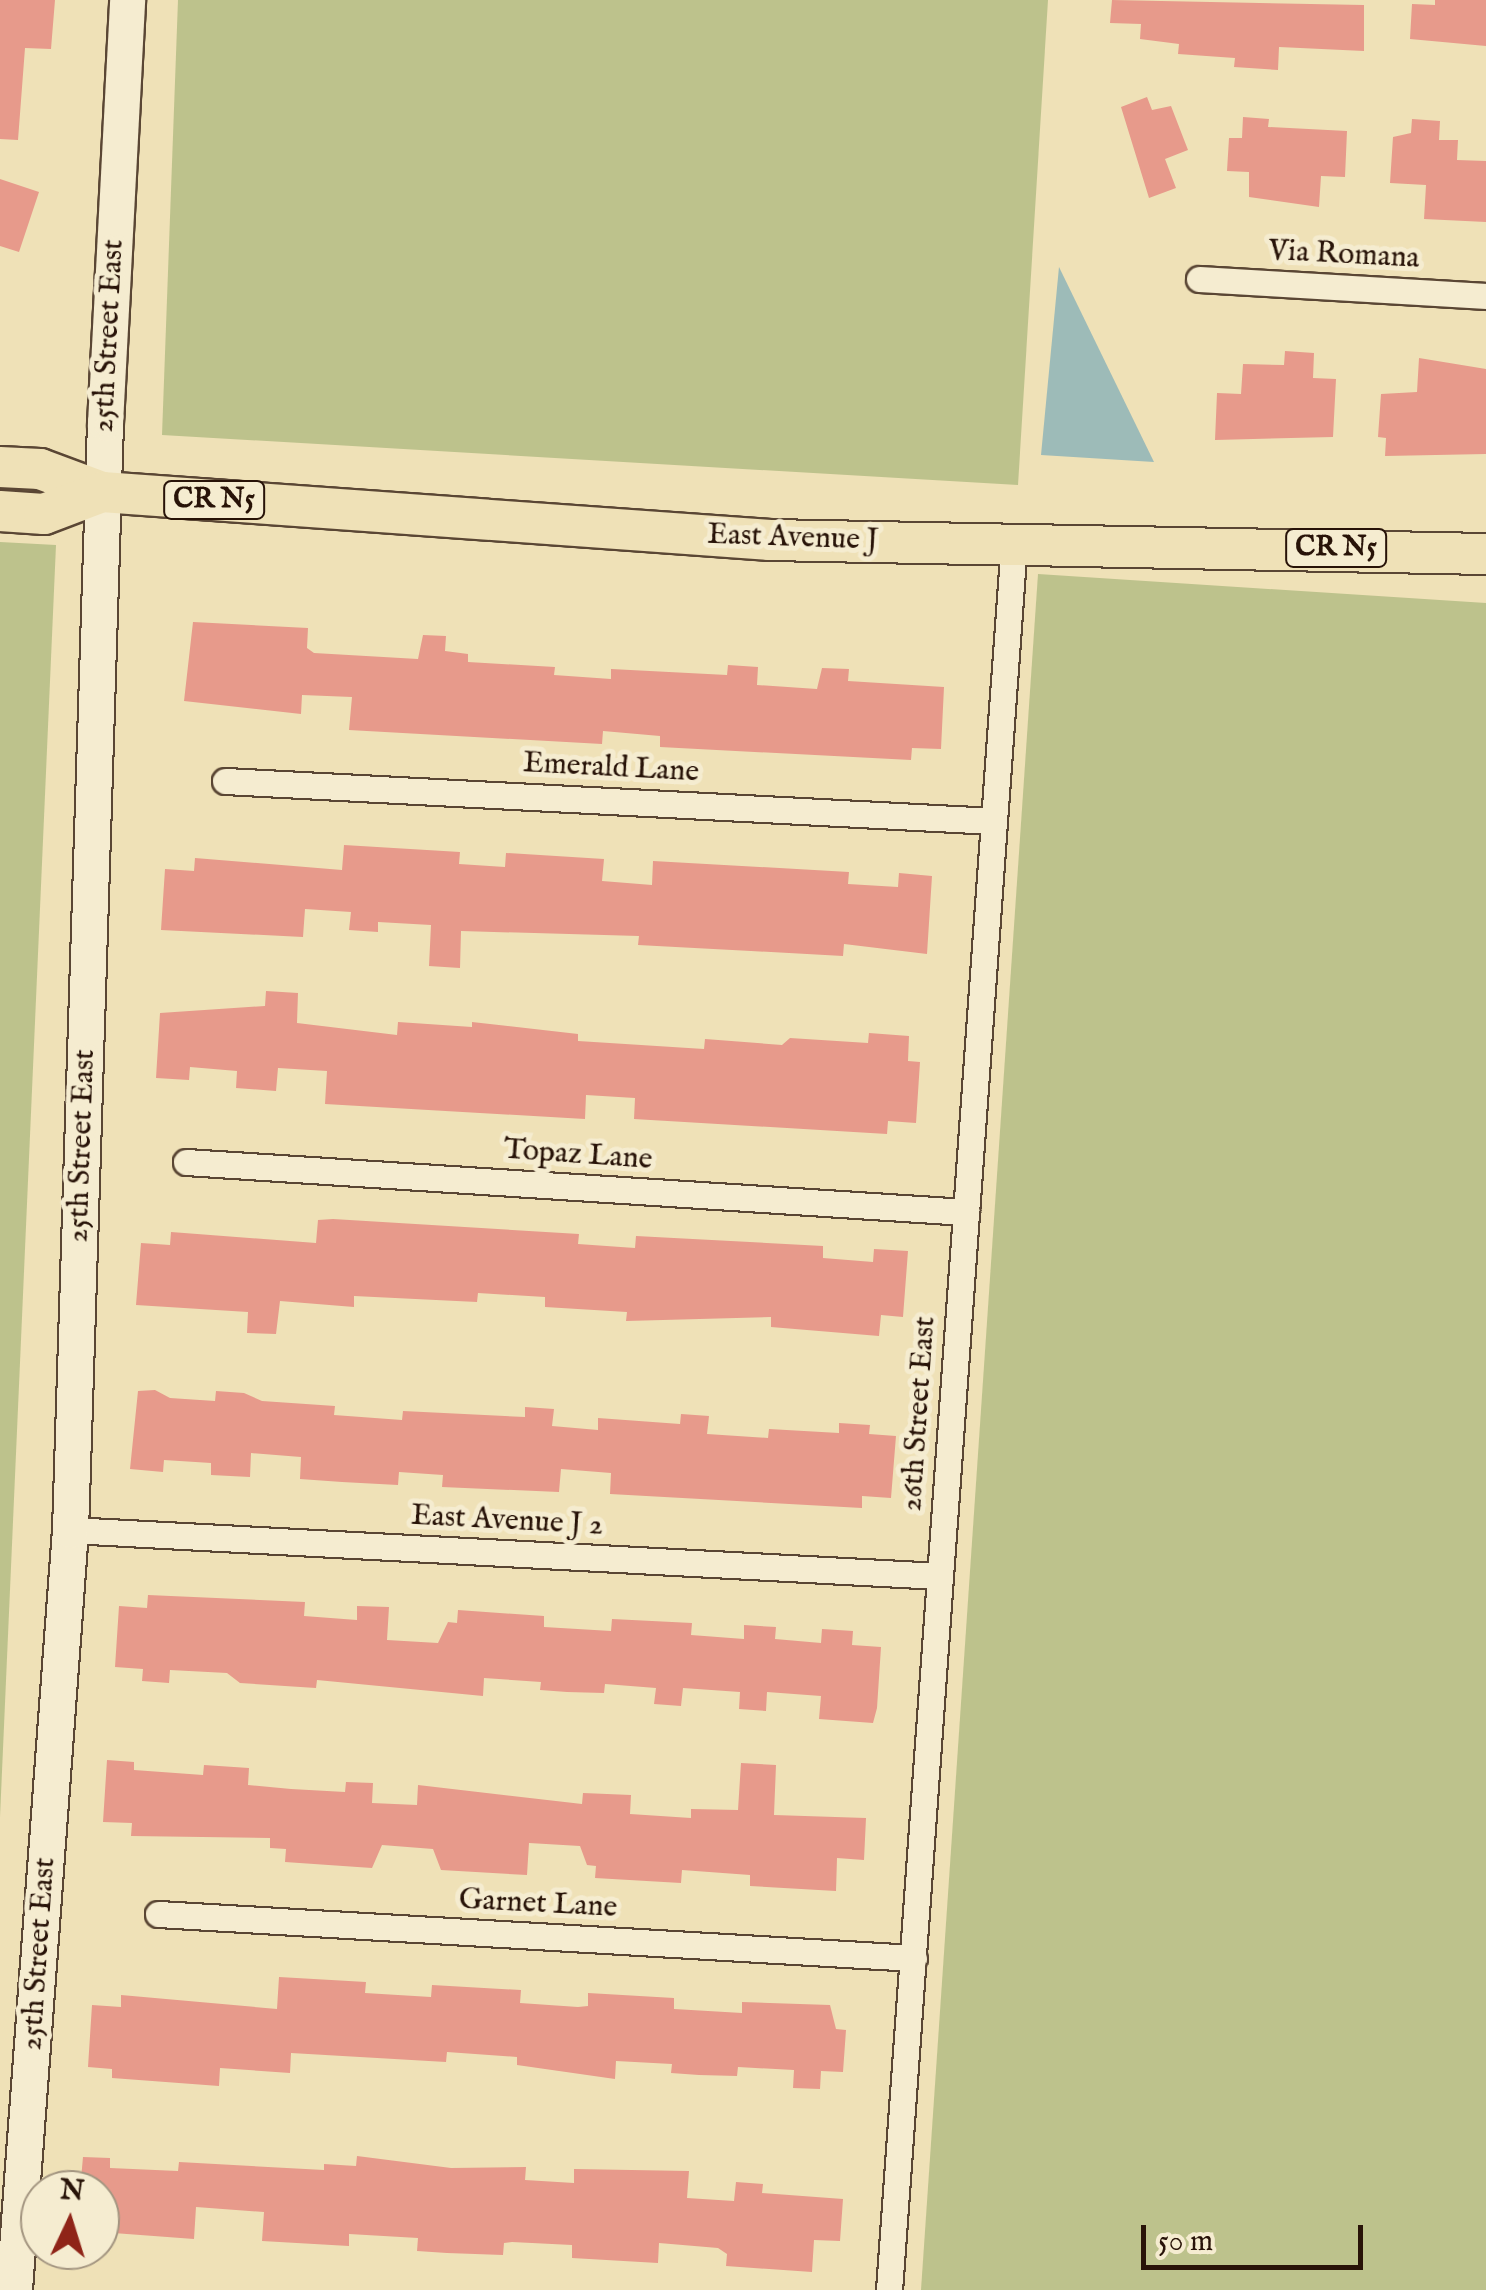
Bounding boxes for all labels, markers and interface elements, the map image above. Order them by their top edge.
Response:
street label: Via Romana [1268,233,1420,277]
street label: 25th Street East [86,239,132,433]
road number: CR N5 [162,477,266,523]
street label: East Avenue J [707,517,879,559]
road number: CR N5 [1284,525,1388,571]
street label: Emerald Lane [522,745,700,791]
street label: 25th Street East [61,1049,103,1243]
street label: Topaz Lane [502,1132,654,1178]
street label: 26th Street East [894,1315,944,1513]
street label: East Avenue J 2 [410,1498,604,1544]
street label: 25th Street East [14,1856,64,2052]
street label: Garnet Lane [458,1882,618,1926]
north arrow [20,2170,120,2270]
text: N [59,2173,85,2210]
scale bar [1146,2205,1368,2267]
text: 50 m [1158,2223,1213,2261]

